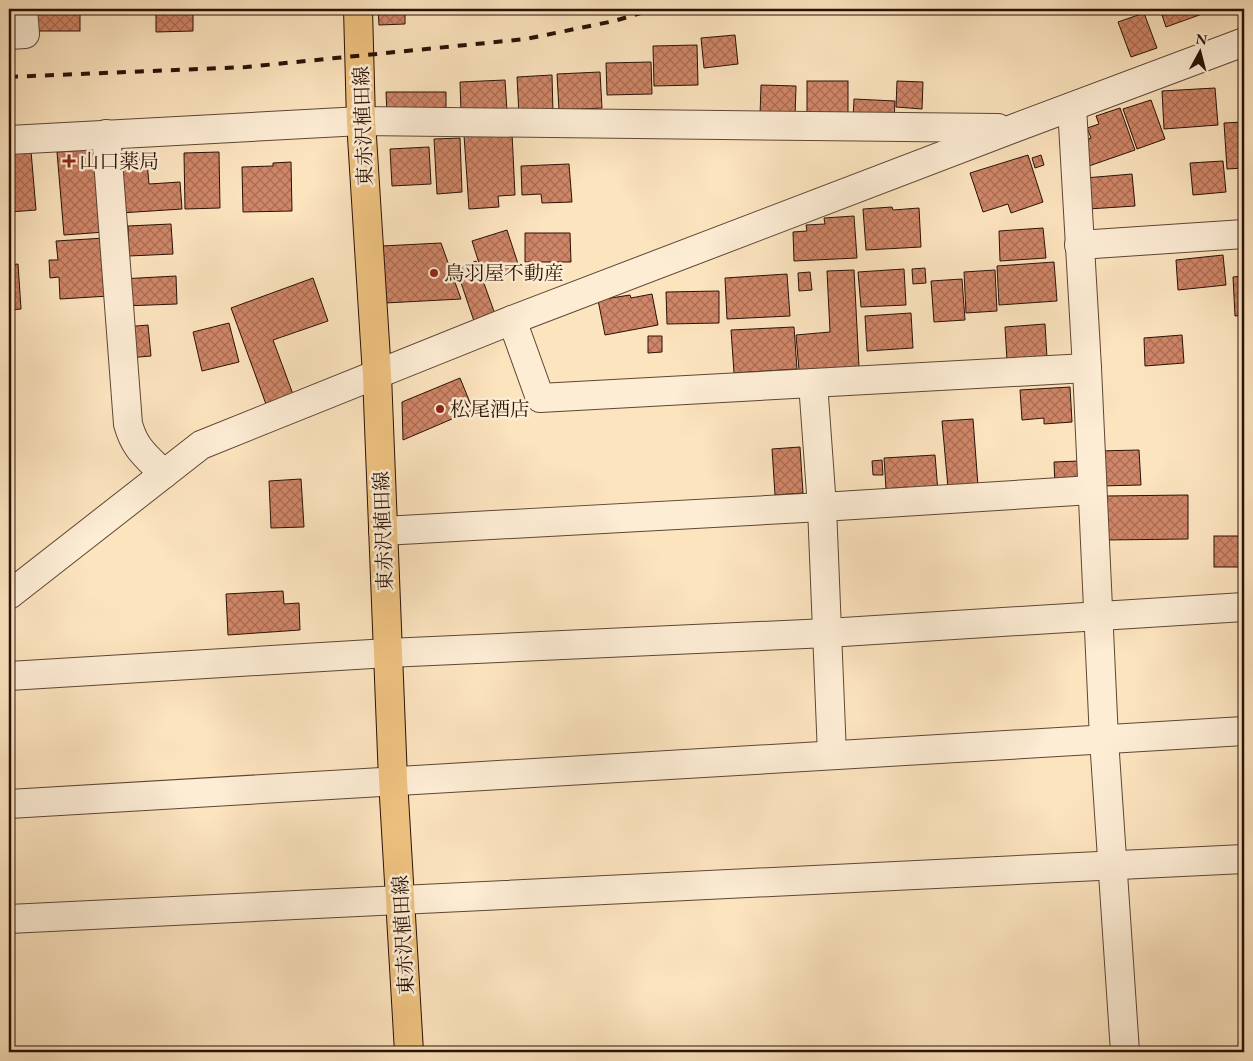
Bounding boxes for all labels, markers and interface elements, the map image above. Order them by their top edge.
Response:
north arrow [1176,28,1226,78]
text: N [1195,29,1209,49]
street label: 東赤沢植田線 [348,66,378,186]
place label: 山口薬局 [79,148,159,174]
marker: 山口薬局 [63,155,75,167]
place label: 鳥羽屋不動産 [444,260,564,286]
marker: 鳥羽屋不動産 [428,267,440,279]
place label: 松尾酒店 [450,396,530,422]
marker: 松尾酒店 [434,403,446,415]
street label: 東赤沢植田線 [368,471,398,591]
street label: 東赤沢植田線 [387,874,419,996]

